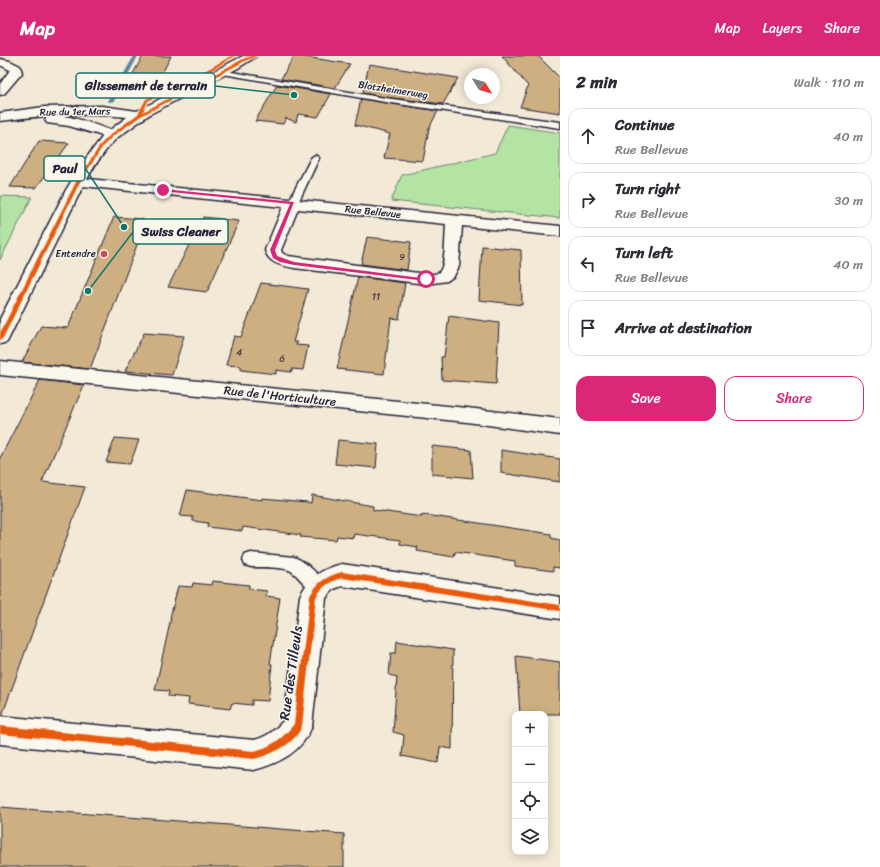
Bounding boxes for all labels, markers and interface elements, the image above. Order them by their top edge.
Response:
text: Map [20,12,55,45]
text: Map [715,16,740,41]
text: Layers [762,16,802,41]
text: Share [824,16,860,41]
text: 2 min [576,67,617,97]
north arrow [464,68,500,104]
text: Walk · 110 m [794,71,864,94]
callout: Glissement de terrain [76,73,215,98]
text: Glissement de terrain [84,74,208,97]
street label: Blotzheimerweg [357,76,429,104]
street label: Rue du 1er Mars [40,102,111,122]
text: Continue [615,112,675,138]
icon: ahead [577,125,599,147]
text: 40 m [833,125,863,148]
text: Rue Bellevue [615,138,688,161]
callout: Paul [44,156,85,181]
text: Paul [52,157,79,180]
text: Turn right [615,176,680,202]
route end [154,181,172,199]
icon: right [577,189,599,211]
text: 30 m [834,189,863,212]
street label: Rue Bellevue [344,200,402,224]
text: Rue Bellevue [615,202,688,225]
callout: Swiss Cleaner [133,219,228,244]
text: Swiss Cleaner [140,220,222,243]
text: Turn left [615,240,673,266]
place label: Entendre [56,245,96,263]
marker: Entendre [99,249,109,259]
house number: 9 [399,249,405,265]
icon: left [577,253,599,275]
text: 40 m [833,253,863,276]
text: Rue Bellevue [615,266,688,289]
route start [417,270,435,288]
house number: 11 [372,288,380,306]
text: Arrive at destination [615,315,752,341]
icon: arrive [577,317,599,339]
house number: 4 [236,344,242,362]
house number: 6 [279,350,285,368]
button: Save [576,376,716,421]
button: Share [724,376,864,421]
street label: Rue de l'Horticulture [223,379,337,413]
street label: Rue des Tilleuls [272,624,310,722]
map controls [512,711,548,855]
button: + [512,711,548,747]
button: − [512,747,548,783]
button: locate [512,783,548,819]
button: layers [512,819,548,855]

